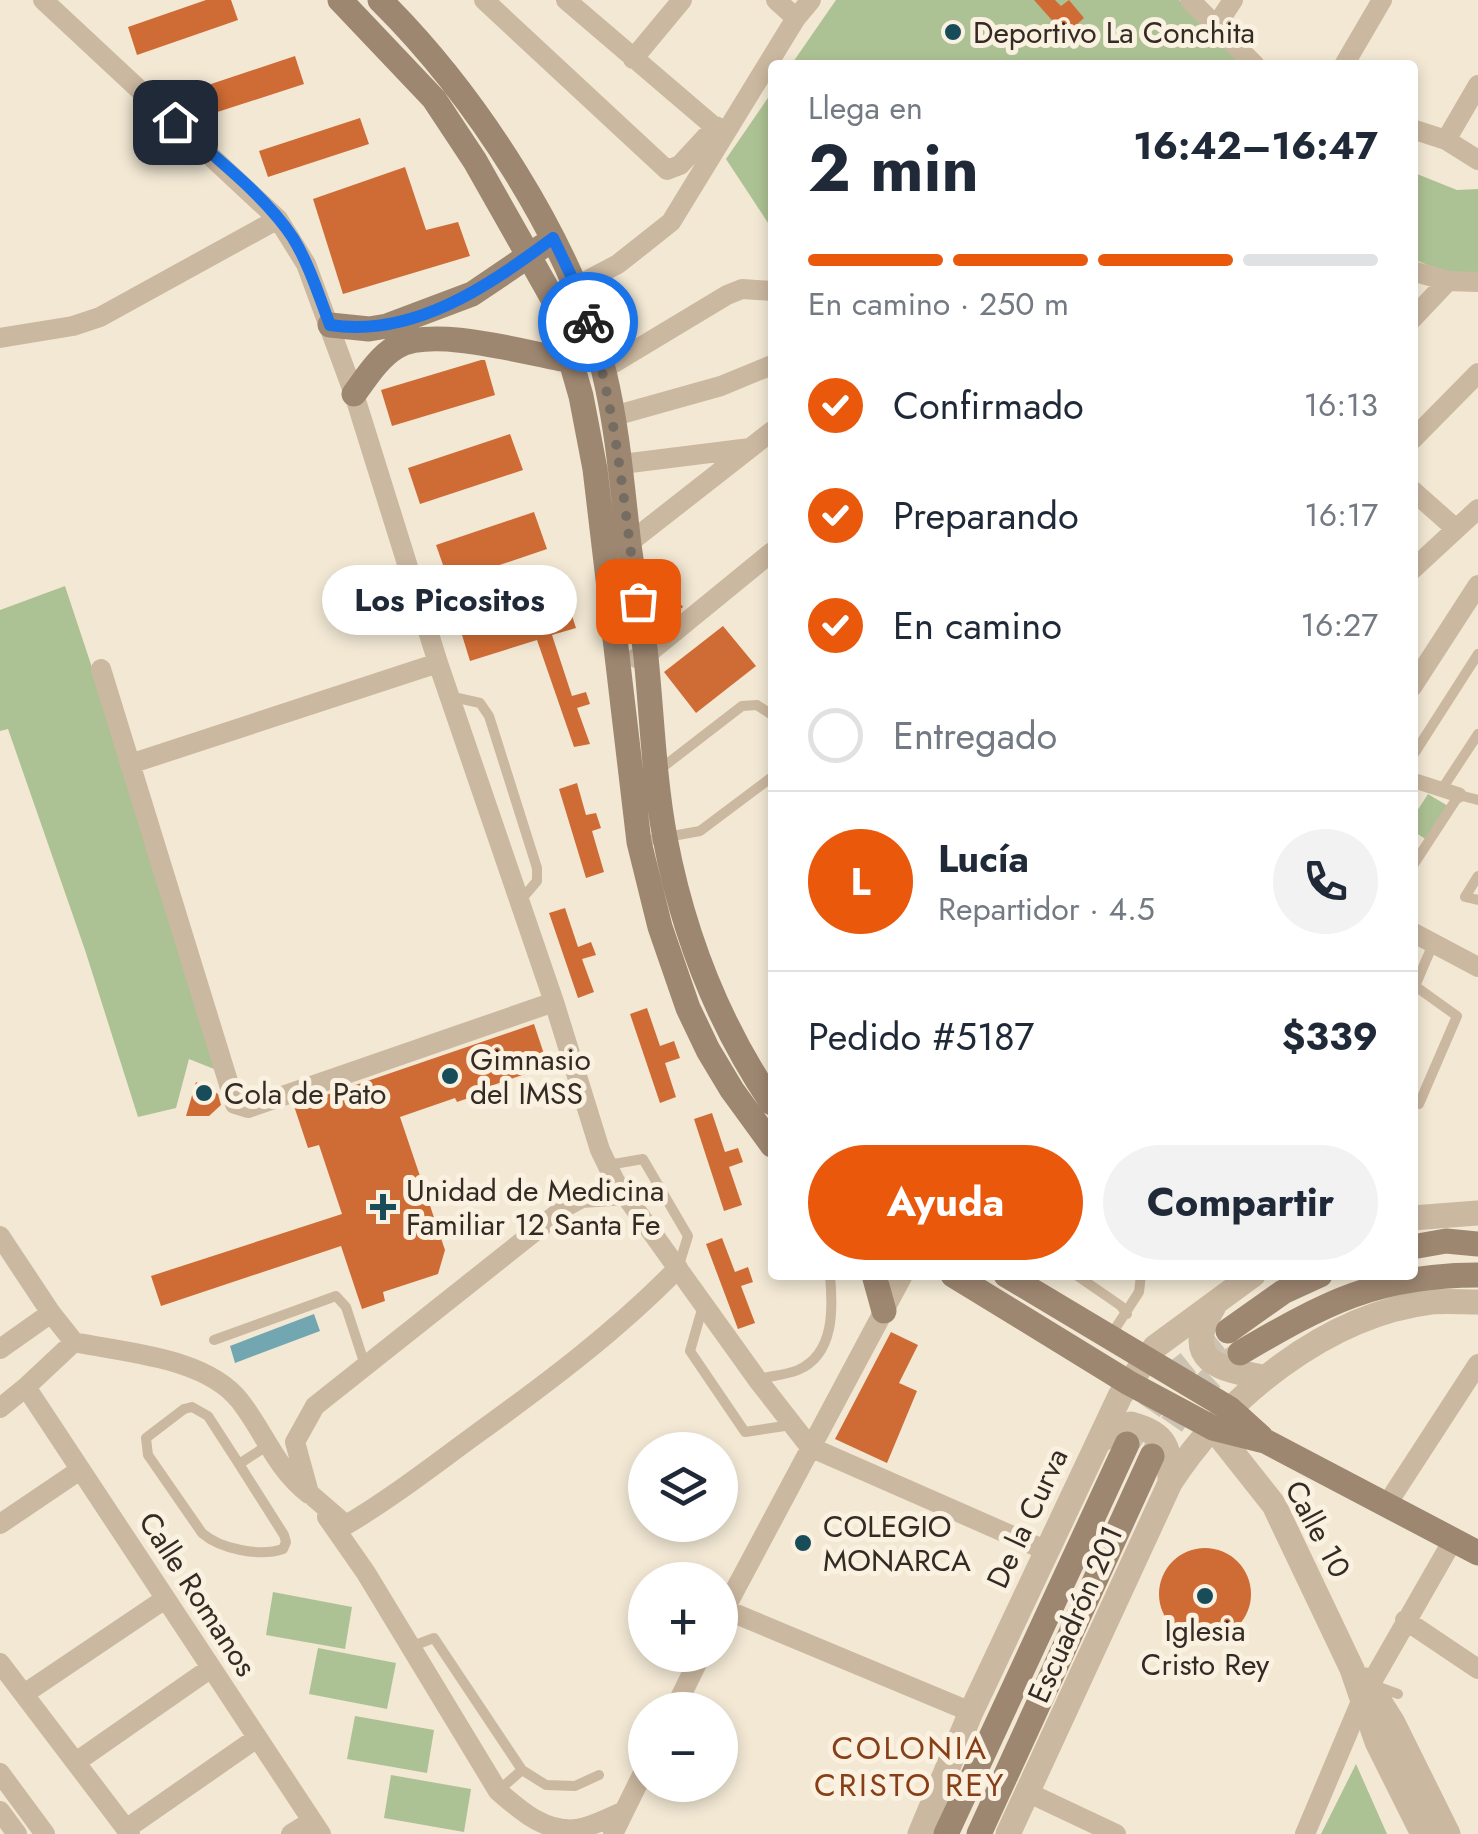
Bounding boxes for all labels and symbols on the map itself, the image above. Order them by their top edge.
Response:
place label: Deportivo La Conchita [973,11,1255,54]
marker: Deportivo La Conchita [942,21,964,43]
pin [133,80,218,165]
courier [538,272,638,372]
pin [596,559,681,644]
callout: Los Picositos [323,566,578,636]
place label: Gimnasio del IMSS [470,1038,591,1115]
marker: Gimnasio del IMSS [439,1065,461,1087]
place label: Cola de Pato [224,1072,386,1115]
marker: Cola de Pato [193,1082,215,1104]
place label: Unidad de Medicina Familiar 12 Santa Fe [406,1169,664,1246]
marker: Unidad de Medicina Familiar 12 Santa Fe [370,1194,396,1220]
street label: De la Curva [976,1441,1078,1595]
street label: Calle 10 [1274,1473,1362,1585]
street label: Calle Romanos [129,1503,267,1685]
place label: COLEGIO MONARCA [823,1505,971,1582]
street label: Escuadrón 201 [1017,1519,1133,1709]
marker: COLEGIO MONARCA [792,1532,814,1554]
marker: Iglesia Cristo Rey [1194,1585,1216,1607]
place label: Iglesia Cristo Rey [1141,1609,1270,1686]
district label: COLONIA CRISTO REY [814,1725,1006,1808]

